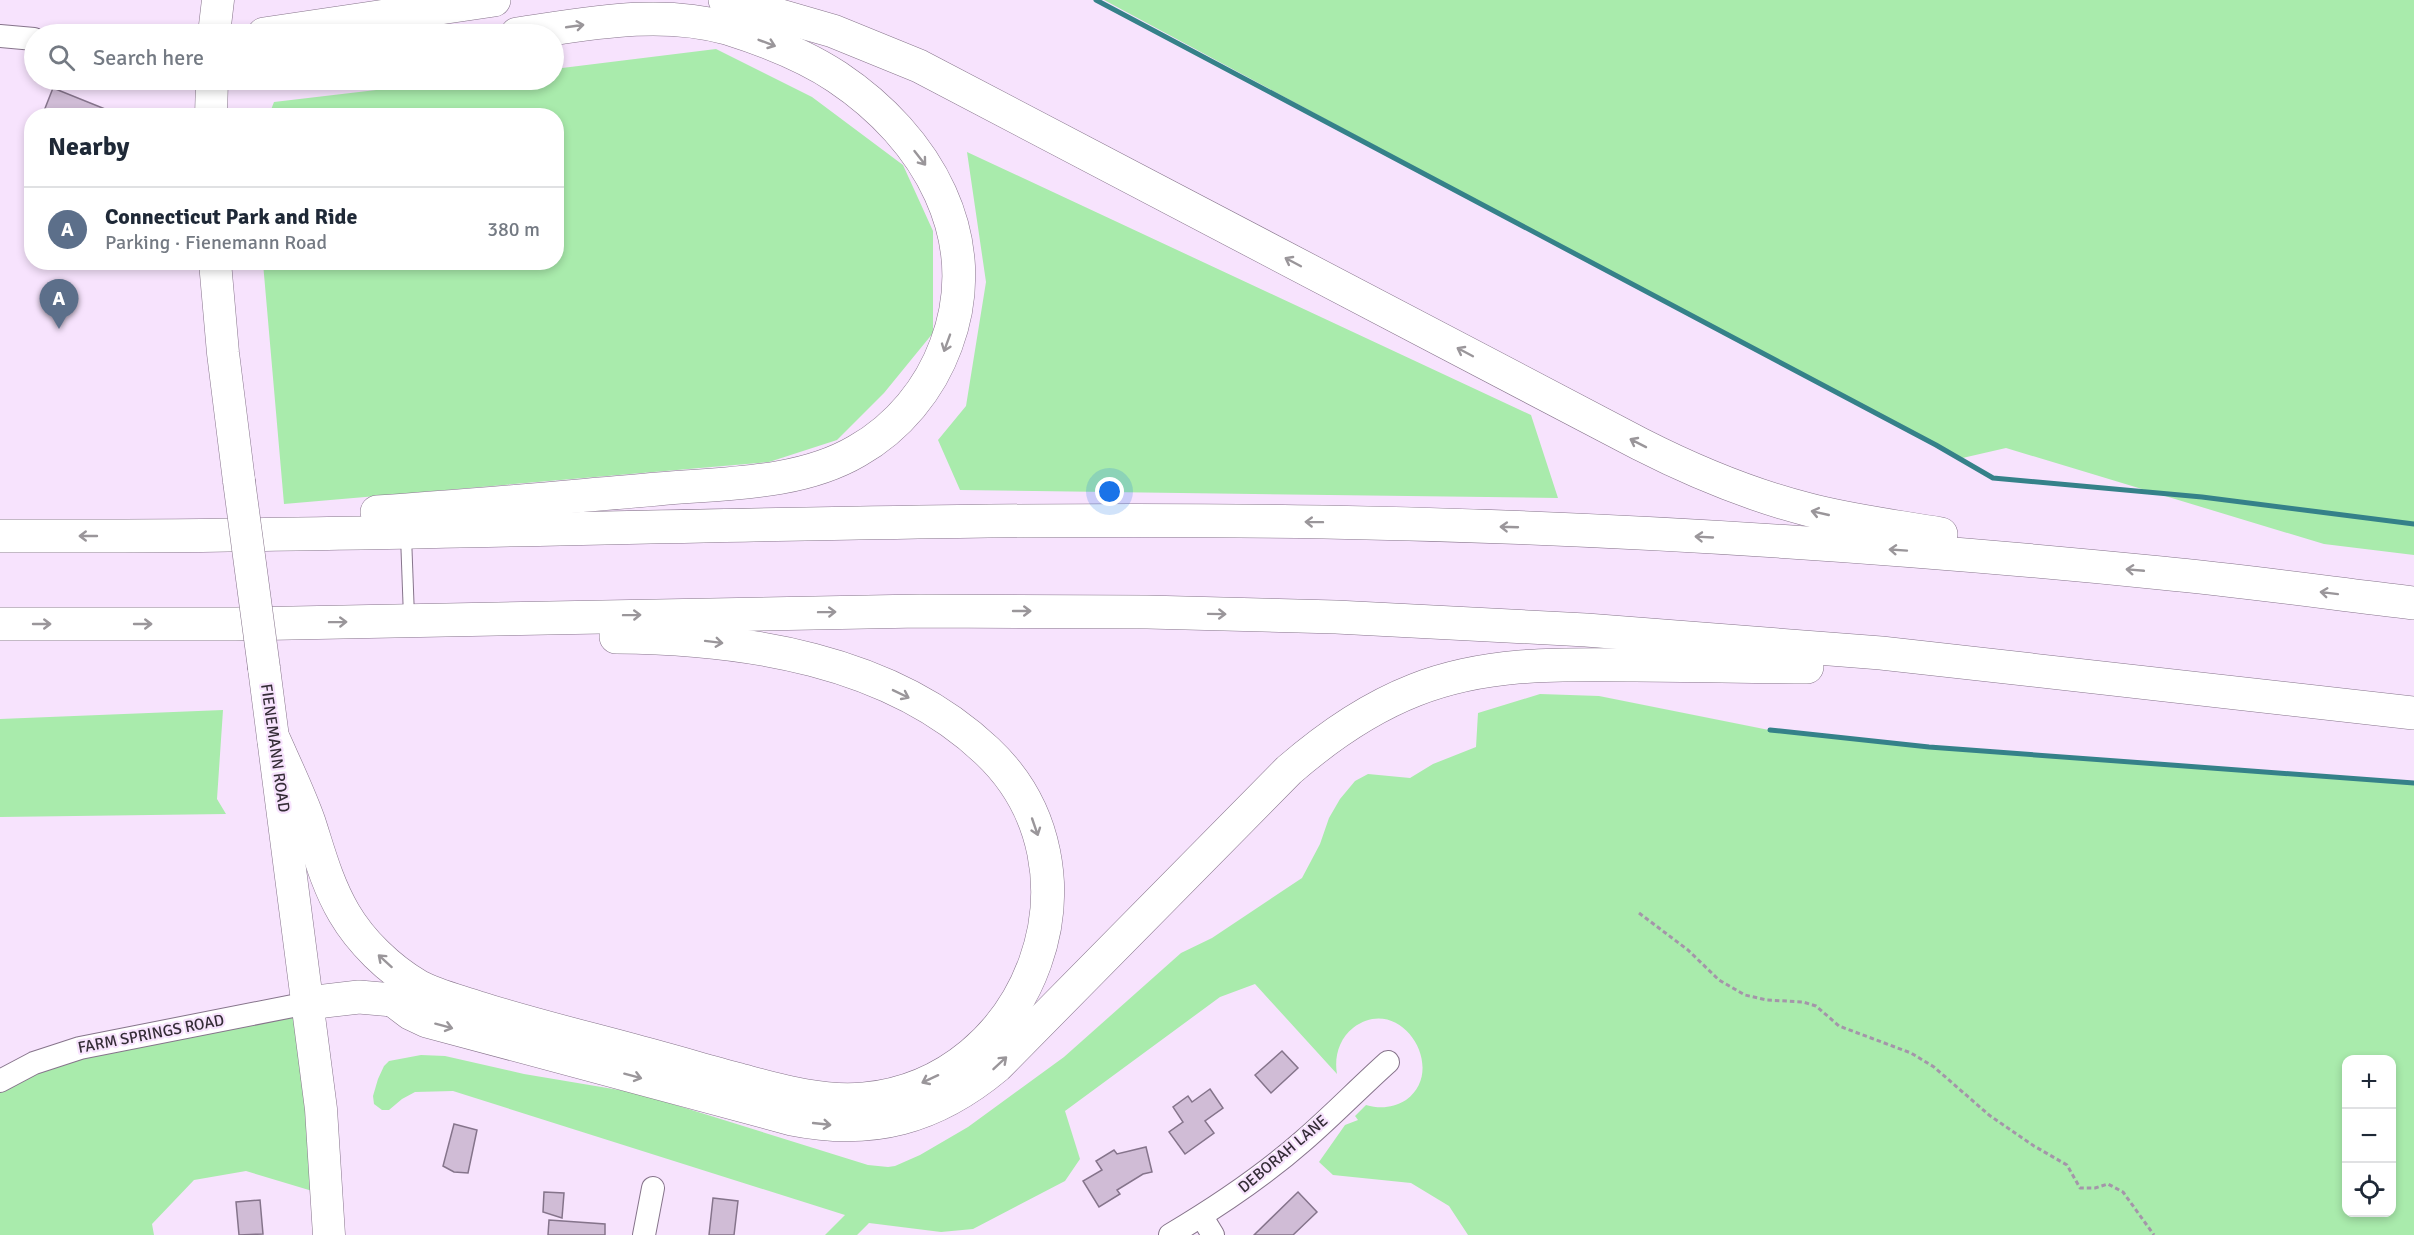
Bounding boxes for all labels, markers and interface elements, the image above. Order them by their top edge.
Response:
one-way arrow [565,20,585,31]
search box [24,24,564,90]
one-way arrow [757,38,775,49]
icon: search [45,41,78,74]
text: Search here [93,44,204,71]
text: Nearby [48,131,129,163]
one-way arrow [913,150,926,166]
text: Connecticut Park and Ride [105,203,357,230]
text: A [61,217,74,242]
text: 380 m [487,217,540,242]
text: Parking · Fienemann Road [105,230,327,255]
one-way arrow [1284,255,1302,267]
pin: A [40,280,78,329]
one-way arrow [940,333,951,352]
one-way arrow [1457,346,1475,358]
one-way arrow [1630,437,1647,449]
your location [1095,477,1124,506]
one-way arrow [1811,506,1830,518]
one-way arrow [1304,516,1324,528]
one-way arrow [1499,522,1519,533]
one-way arrow [79,530,99,542]
one-way arrow [1694,532,1714,543]
one-way arrow [1889,544,1909,555]
one-way arrow [2126,564,2146,575]
one-way arrow [2319,587,2339,598]
one-way arrow [1012,605,1032,617]
one-way arrow [817,606,837,618]
one-way arrow [1207,608,1227,620]
one-way arrow [622,609,642,621]
one-way arrow [328,617,348,628]
one-way arrow [32,618,52,630]
one-way arrow [133,618,153,630]
one-way arrow [704,637,724,648]
street label: FIENEMANN ROAD [256,682,294,814]
one-way arrow [892,688,910,700]
one-way arrow [1031,817,1042,836]
one-way arrow [378,954,393,968]
street label: FARM SPRINGS ROAD [76,1010,226,1058]
one-way arrow [435,1020,454,1032]
map controls [2342,1055,2396,1217]
button: + [2342,1055,2396,1109]
one-way arrow [992,1056,1007,1070]
one-way arrow [623,1071,642,1083]
one-way arrow [922,1074,940,1086]
button: − [2342,1109,2396,1163]
street label: DEBORAH LANE [1234,1111,1332,1197]
one-way arrow [811,1119,831,1130]
button: locate [2342,1163,2396,1217]

